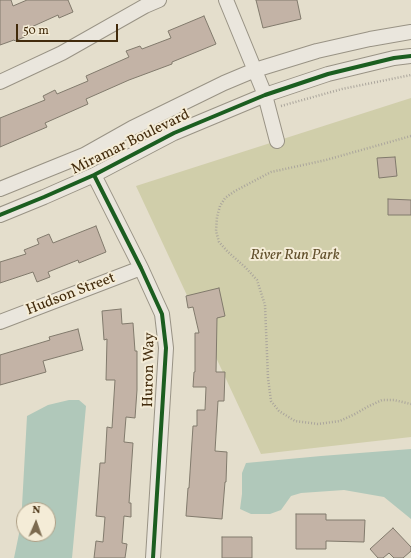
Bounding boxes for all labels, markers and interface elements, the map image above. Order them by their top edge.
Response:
scale bar [18,16,120,42]
text: 50 m [23,23,49,39]
street label: Miramar Boulevard [69,106,193,180]
park label: River Run Park [250,247,340,265]
street label: Hudson Street [24,270,118,320]
street label: Huron Way [140,332,160,408]
north arrow [16,502,56,542]
text: N [32,503,41,518]

